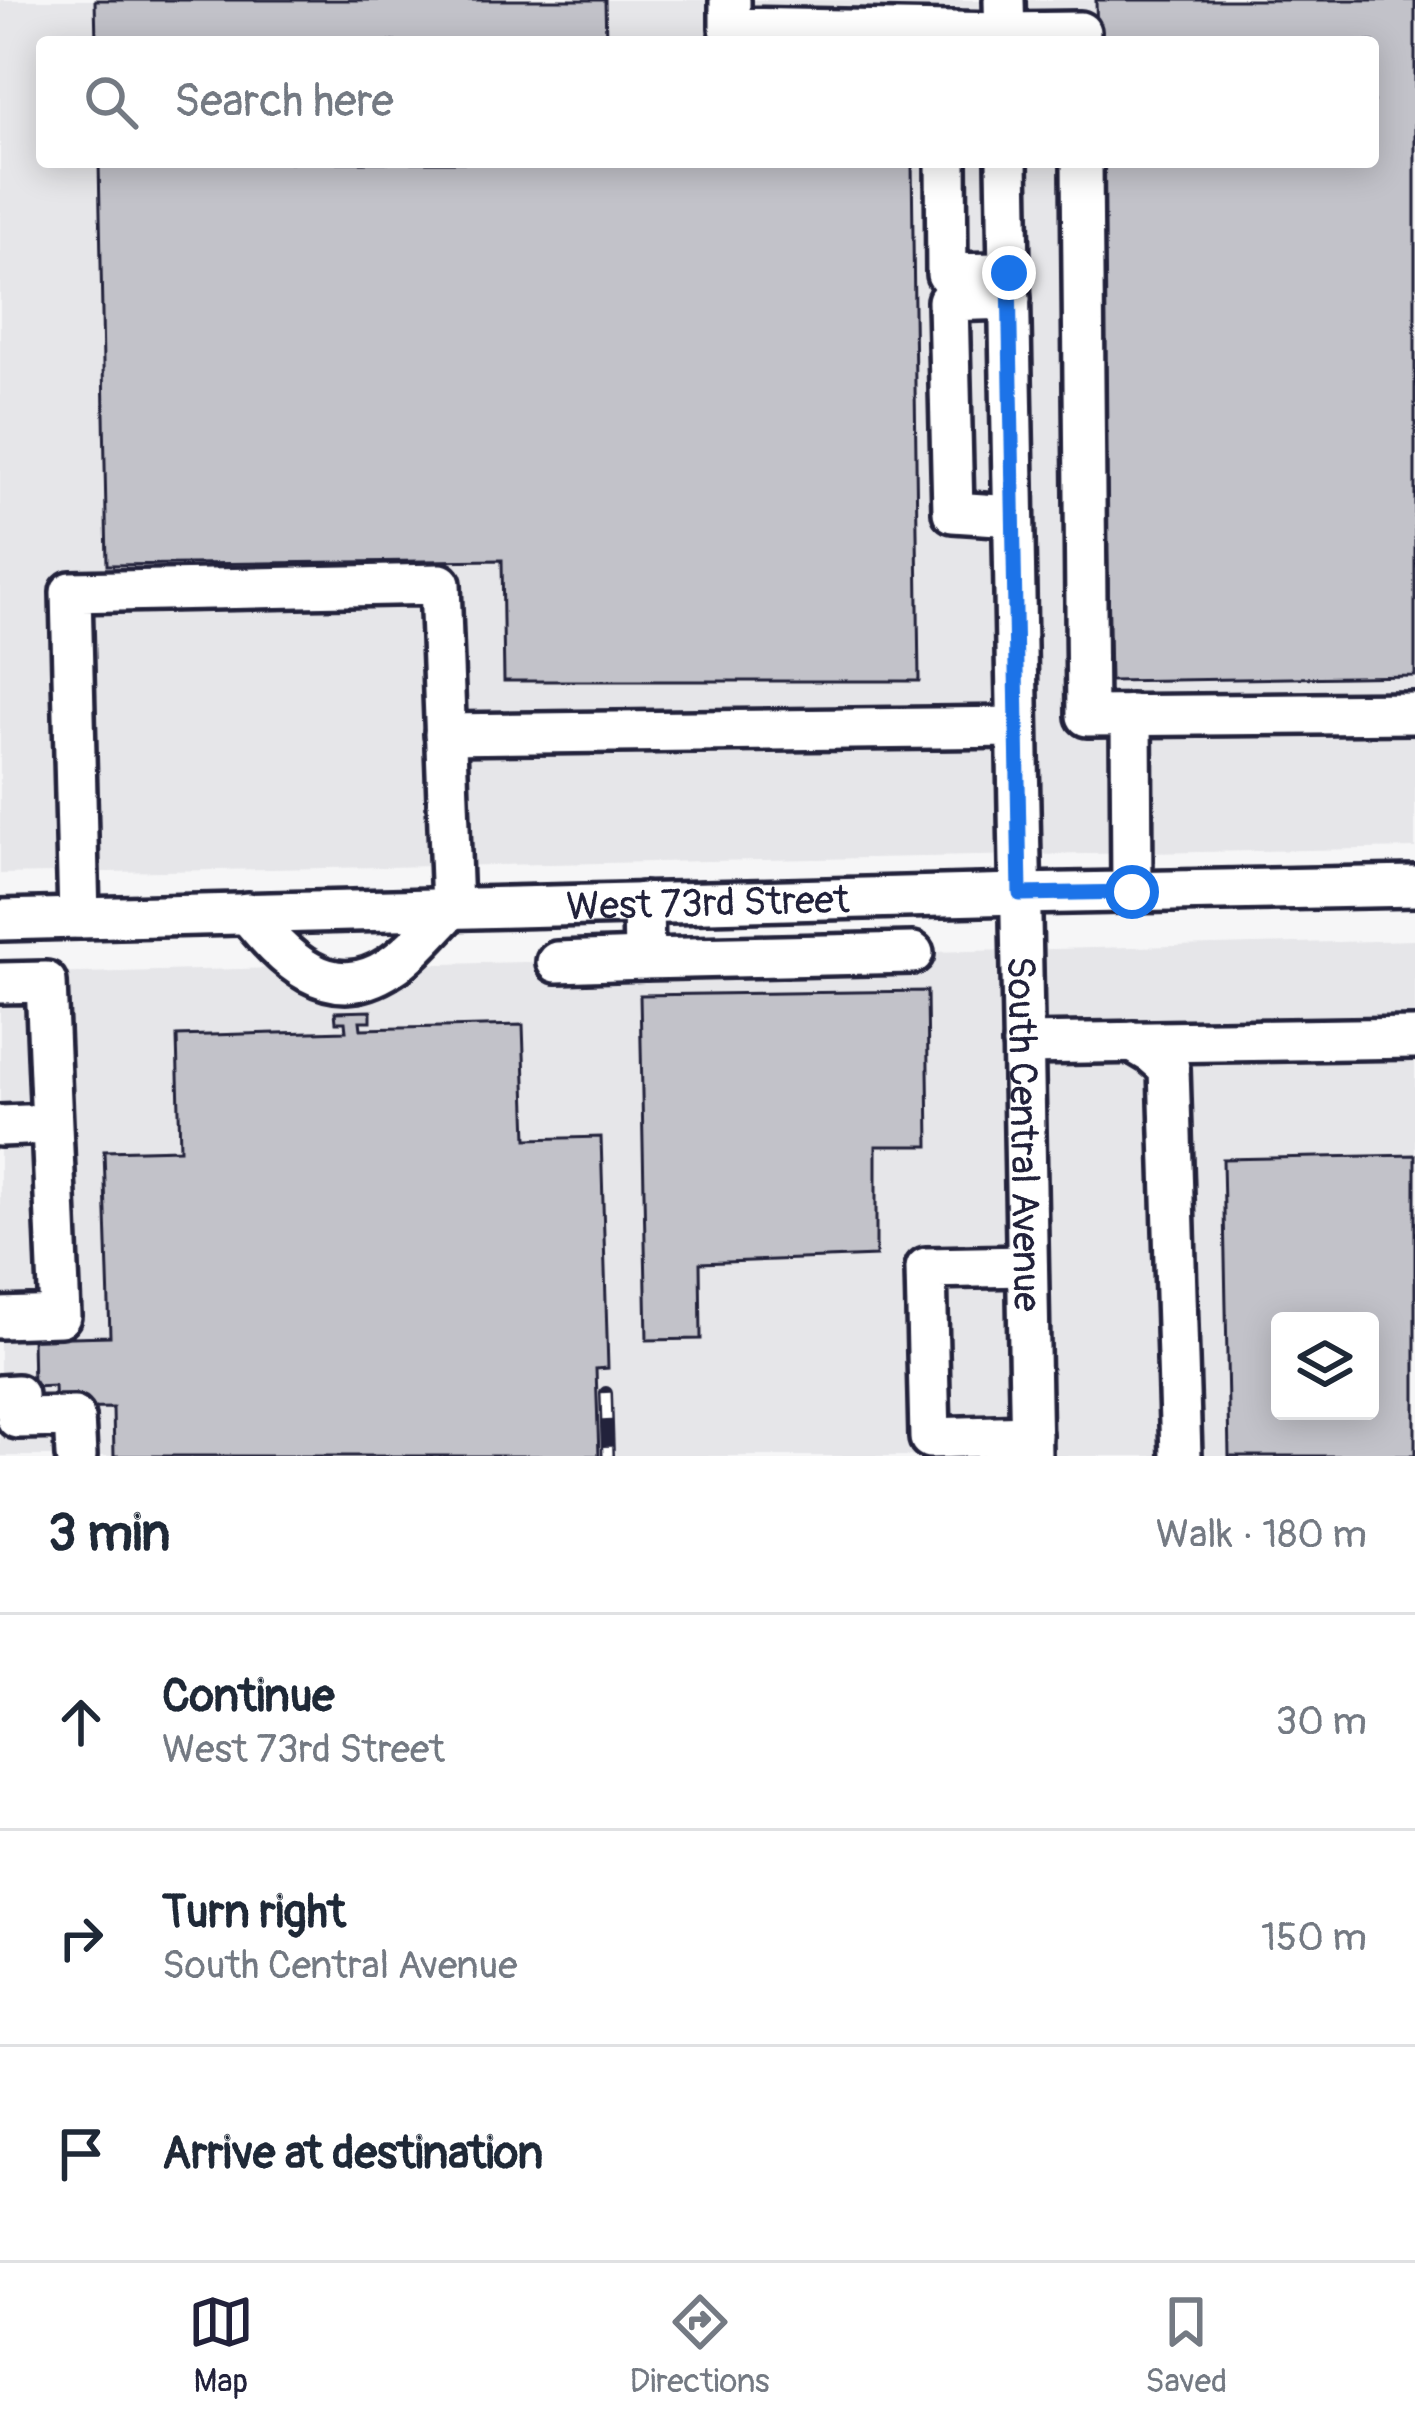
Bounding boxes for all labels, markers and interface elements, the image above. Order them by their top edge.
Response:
search box [36,36,1379,168]
icon: search [78,69,144,135]
text: Search here [174,74,394,130]
route end [982,246,1036,300]
route start [1105,865,1159,919]
street label: West 73rd Street [566,875,850,932]
street label: South Central Avenue [996,956,1051,1312]
map controls [1271,1312,1379,1420]
button: layers [1271,1312,1379,1420]
text: 3 min [48,1502,170,1566]
text: Walk · 180 m [1156,1510,1367,1559]
text: Continue [162,1669,335,1725]
icon: ahead [48,1689,114,1755]
text: 30 m [1276,1697,1367,1746]
text: West 73rd Street [162,1725,445,1774]
text: Turn right [162,1885,346,1941]
icon: right [48,1905,114,1971]
text: 150 m [1261,1913,1367,1962]
text: South Central Avenue [162,1941,517,1990]
icon: arrive [48,2121,114,2187]
text: Arrive at destination [162,2126,543,2182]
tab: Map [188,2289,254,2402]
tab: Directions [630,2289,770,2402]
tab: Saved [1145,2289,1227,2402]

